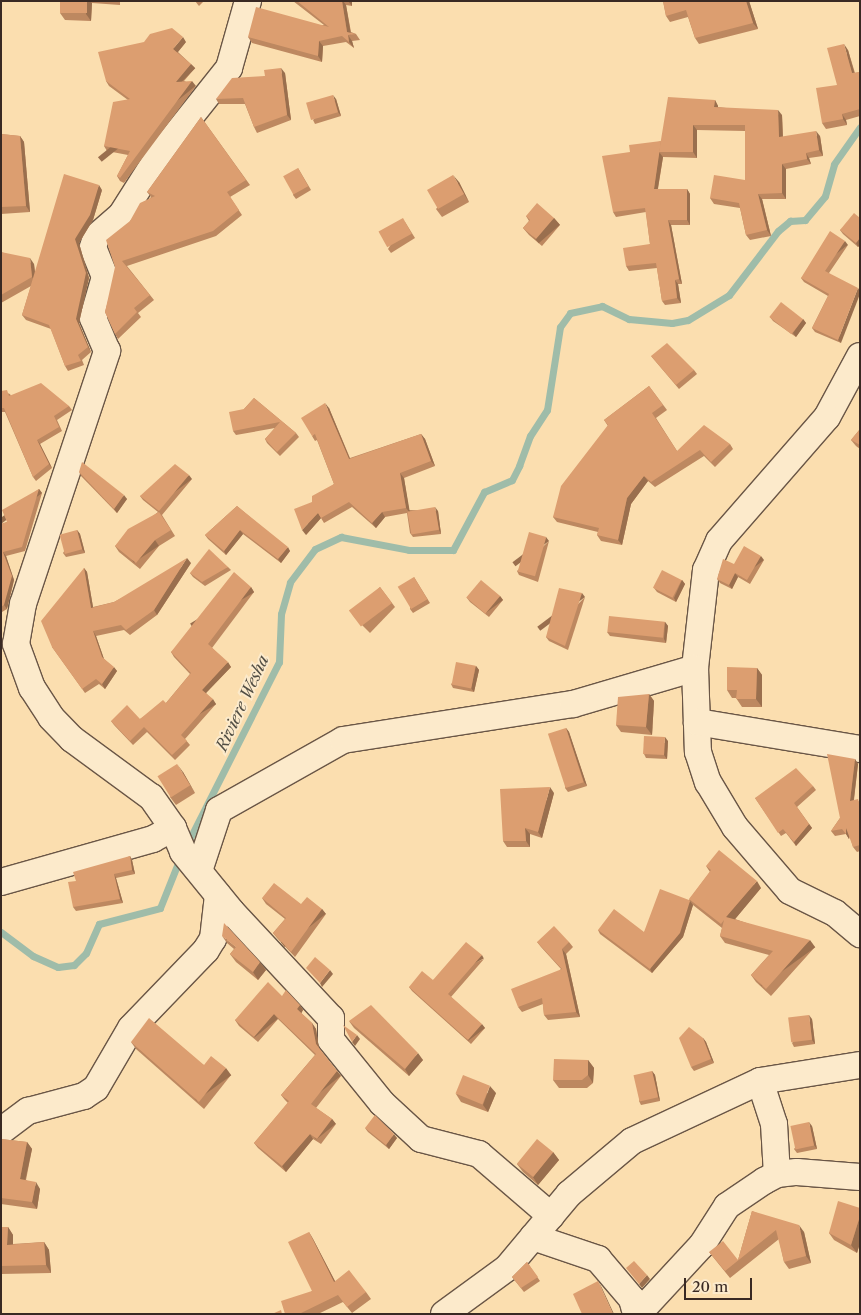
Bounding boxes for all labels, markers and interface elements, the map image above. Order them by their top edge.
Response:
water label: Riviere Wesha [211,652,273,754]
scale bar [686,1268,754,1300]
text: 20 m [692,1277,728,1296]

